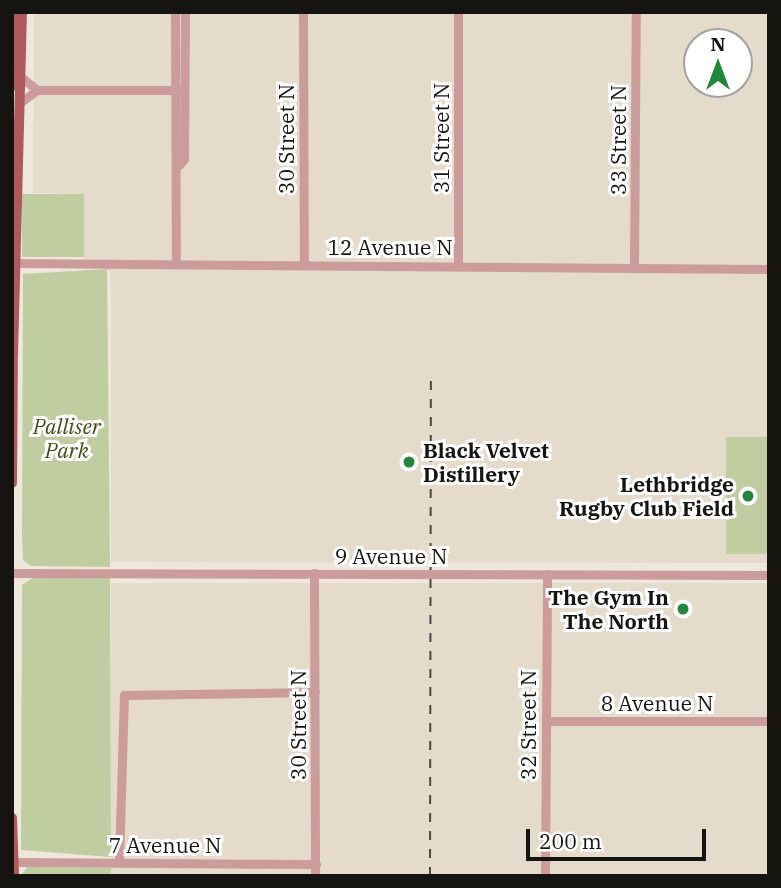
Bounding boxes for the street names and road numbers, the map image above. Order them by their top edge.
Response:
street label: 31 Street N [428,83,454,193]
street label: 30 Street N [273,84,299,194]
street label: 33 Street N [605,85,631,195]
street label: 12 Avenue N [327,234,453,260]
street label: 9 Avenue N [335,543,447,569]
street label: 30 Street N [285,670,311,780]
street label: 32 Street N [515,670,541,780]
street label: 8 Avenue N [601,690,713,716]
street label: 7 Avenue N [109,832,221,858]

